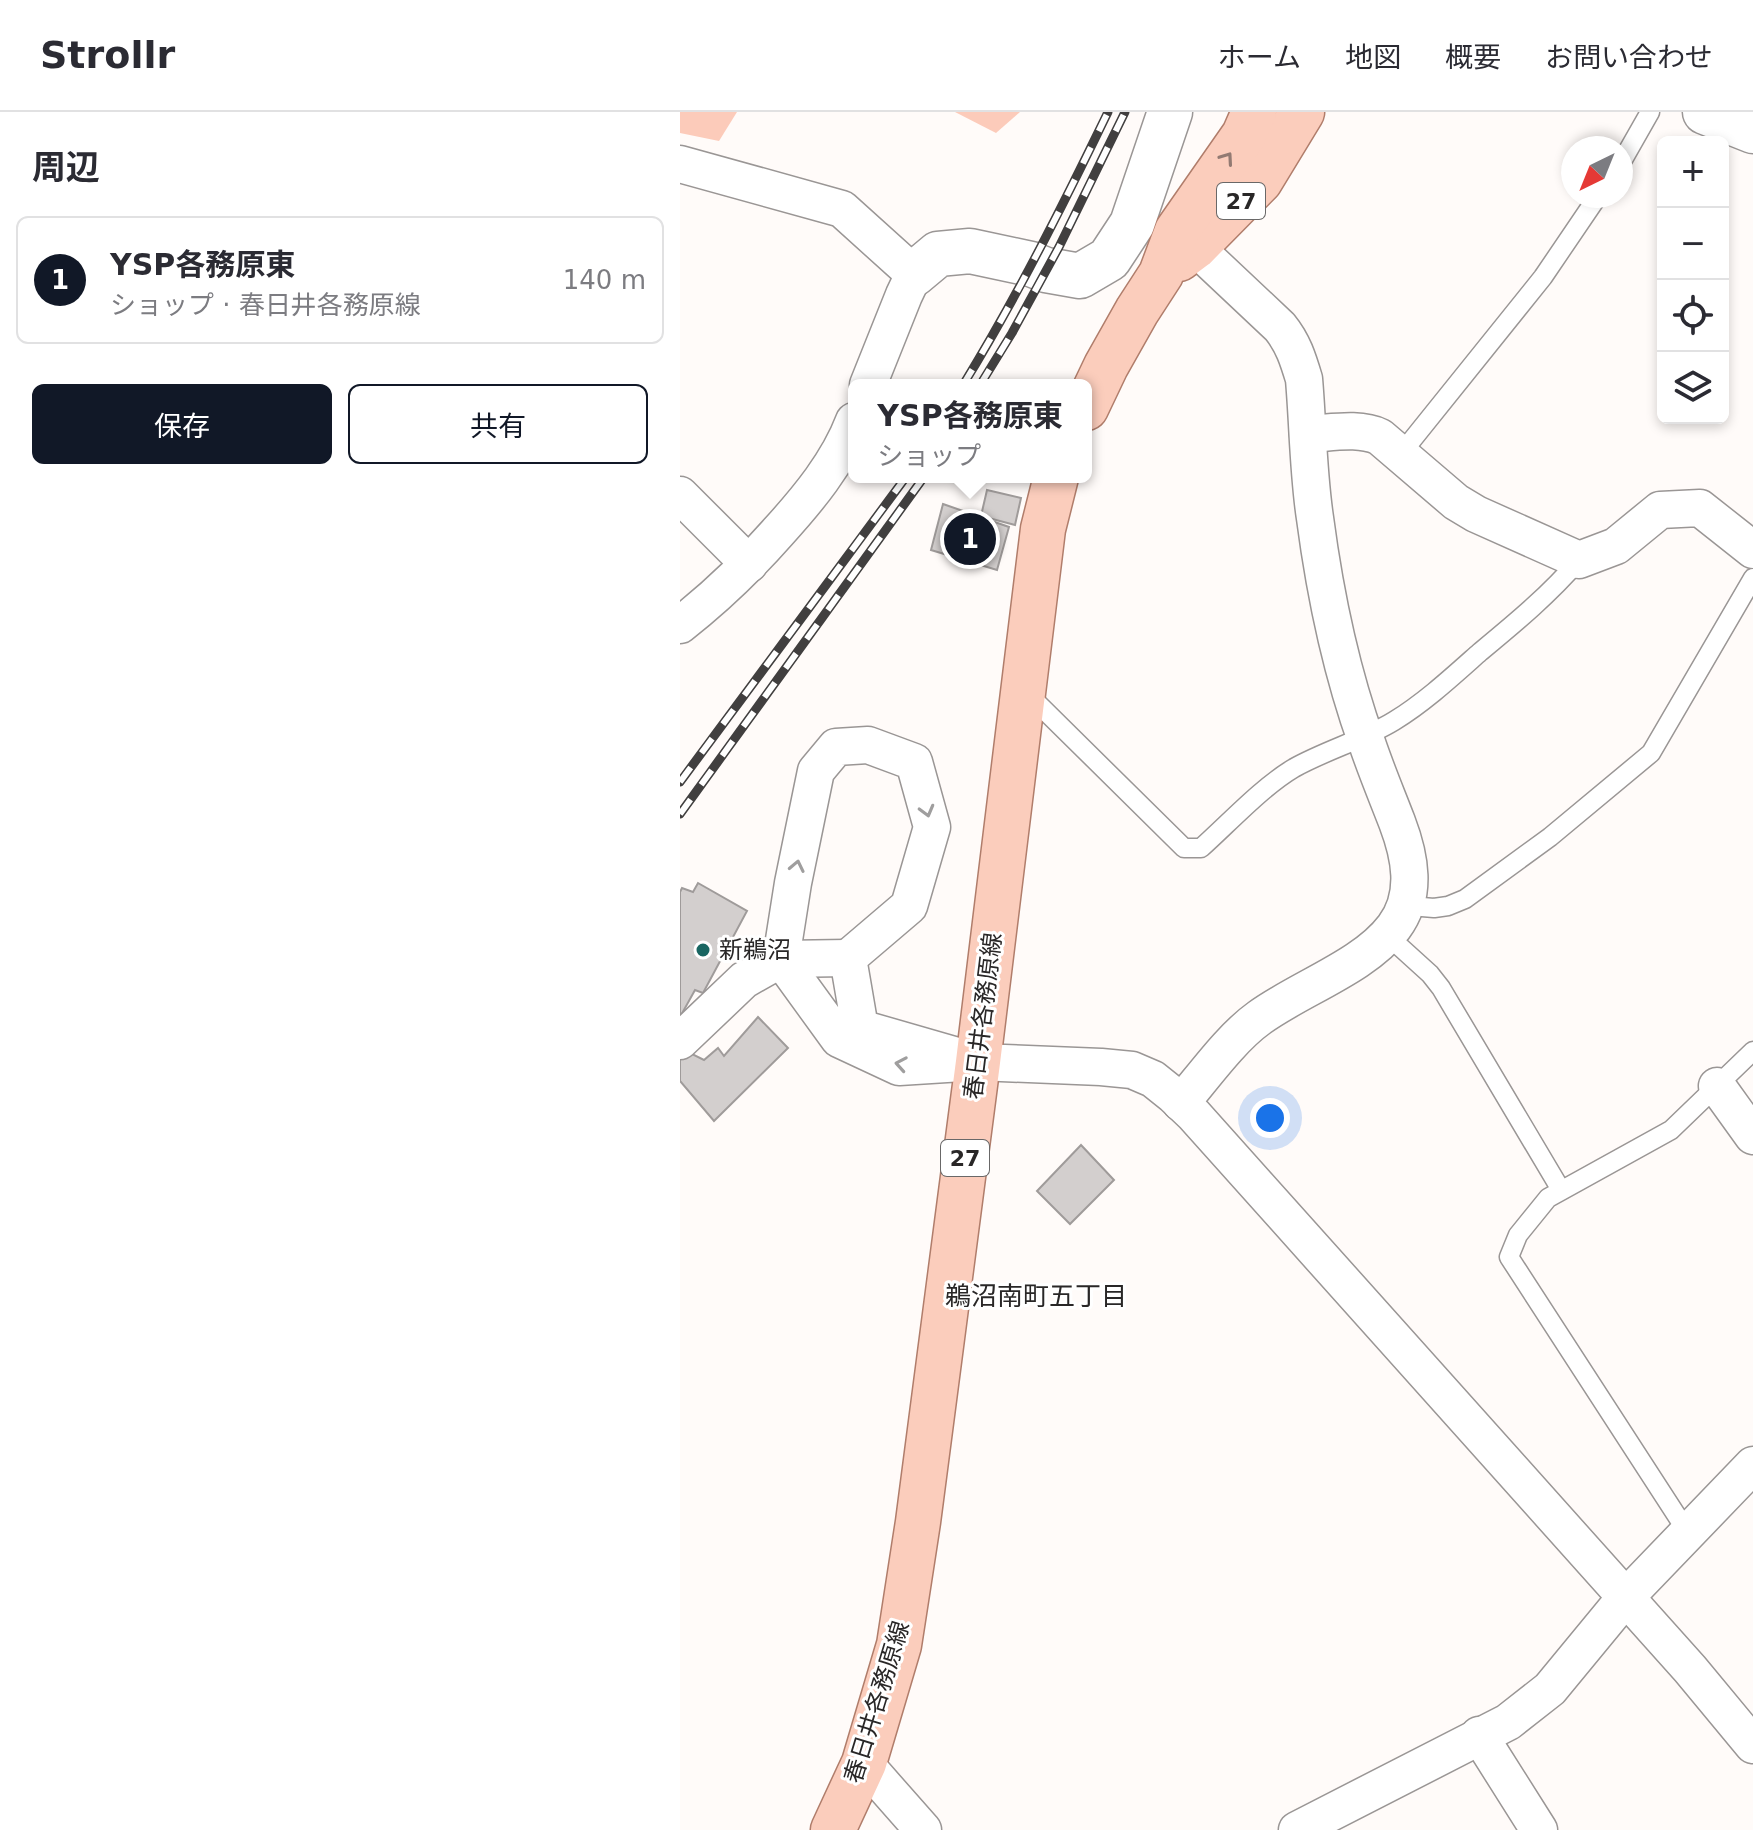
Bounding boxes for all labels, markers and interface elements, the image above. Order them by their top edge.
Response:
text: Strollr [40,33,175,77]
text: ホーム [1218,41,1301,74]
text: 地図 [1345,41,1401,74]
text: 概要 [1445,41,1501,74]
text: お問い合わせ [1545,41,1713,74]
north arrow [1561,136,1633,208]
map controls [1657,136,1729,424]
button: + [1657,136,1729,208]
text: 周辺 [32,147,100,187]
one-way arrow [1217,153,1232,167]
road number: 27 [1217,183,1265,219]
button: − [1657,208,1729,280]
text: YSP各務原東 [110,247,295,282]
text: 1 [51,265,69,295]
text: 140 m [563,265,646,295]
button: locate [1657,280,1729,352]
text: ショップ · 春日井各務原線 [110,290,421,320]
button: layers [1657,352,1729,424]
popup [848,379,1092,483]
button: 保存 [32,384,332,464]
button: 共有 [348,384,648,464]
text: YSP各務原東 [877,398,1063,433]
text: ショップ [877,441,981,471]
pin: 1 [944,509,996,569]
one-way arrow [918,803,935,817]
one-way arrow [788,860,805,874]
street label: 春日井各務原線 [959,931,1007,1101]
place label: 新鵜沼 [719,936,791,964]
marker: 新鵜沼 [694,941,712,959]
one-way arrow [894,1057,907,1074]
your location [1250,1098,1290,1138]
road number: 27 [941,1140,989,1176]
district label: 鵜沼南町五丁目 [945,1281,1127,1311]
street label: 春日井各務原線 [839,1618,915,1786]

